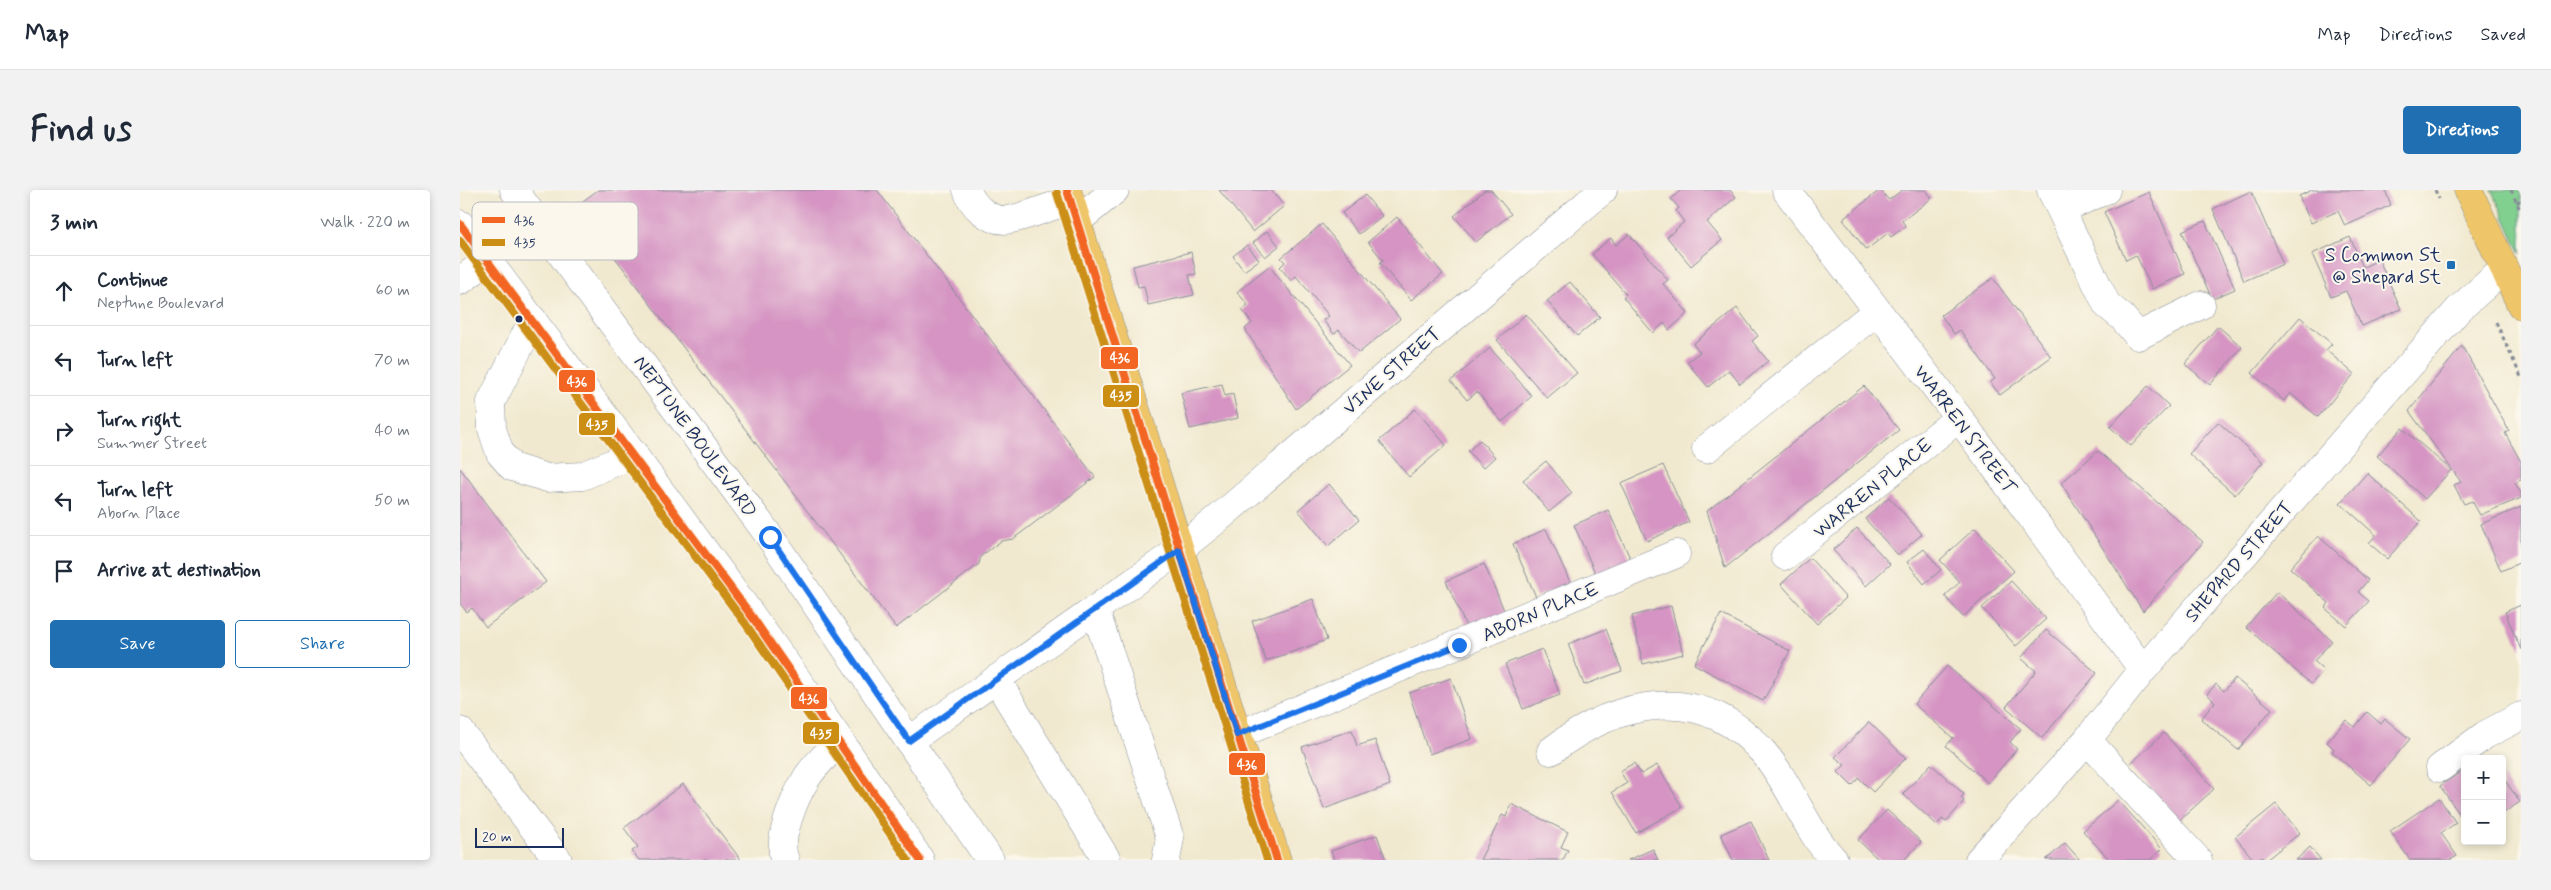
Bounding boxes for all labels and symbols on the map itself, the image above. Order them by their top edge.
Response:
legend [472,202,638,260]
text: 436 [514,212,535,230]
text: 435 [514,234,536,252]
place label: S Common St @ Shepard St [2325,243,2441,290]
marker: S Common St @ Shepard St [2445,259,2457,271]
unlabelled marker [514,314,524,324]
street label: VINE STREET [1338,322,1446,421]
line badge: 436 [1100,346,1139,370]
text: 436 [1110,349,1131,367]
street label: NEPTUNE BOULEVARD [628,351,762,523]
street label: WARREN STREET [1908,360,2022,500]
line badge: 436 [558,369,596,393]
text: 436 [567,373,588,391]
line badge: 435 [1102,384,1140,408]
text: 435 [1110,387,1132,405]
line badge: 435 [578,412,616,436]
text: 435 [586,416,608,434]
street label: WARREN PLACE [1808,432,1938,544]
street label: SHEPARD STREET [2180,496,2299,628]
route start [759,526,782,549]
street label: ABORN PLACE [1478,577,1603,648]
route end [1448,634,1471,657]
line badge: 436 [790,686,828,710]
text: 436 [799,690,820,708]
line badge: 435 [802,721,840,745]
text: 435 [810,725,832,743]
line badge: 436 [1228,752,1266,776]
text: 436 [1237,756,1258,774]
scale bar [475,825,564,848]

